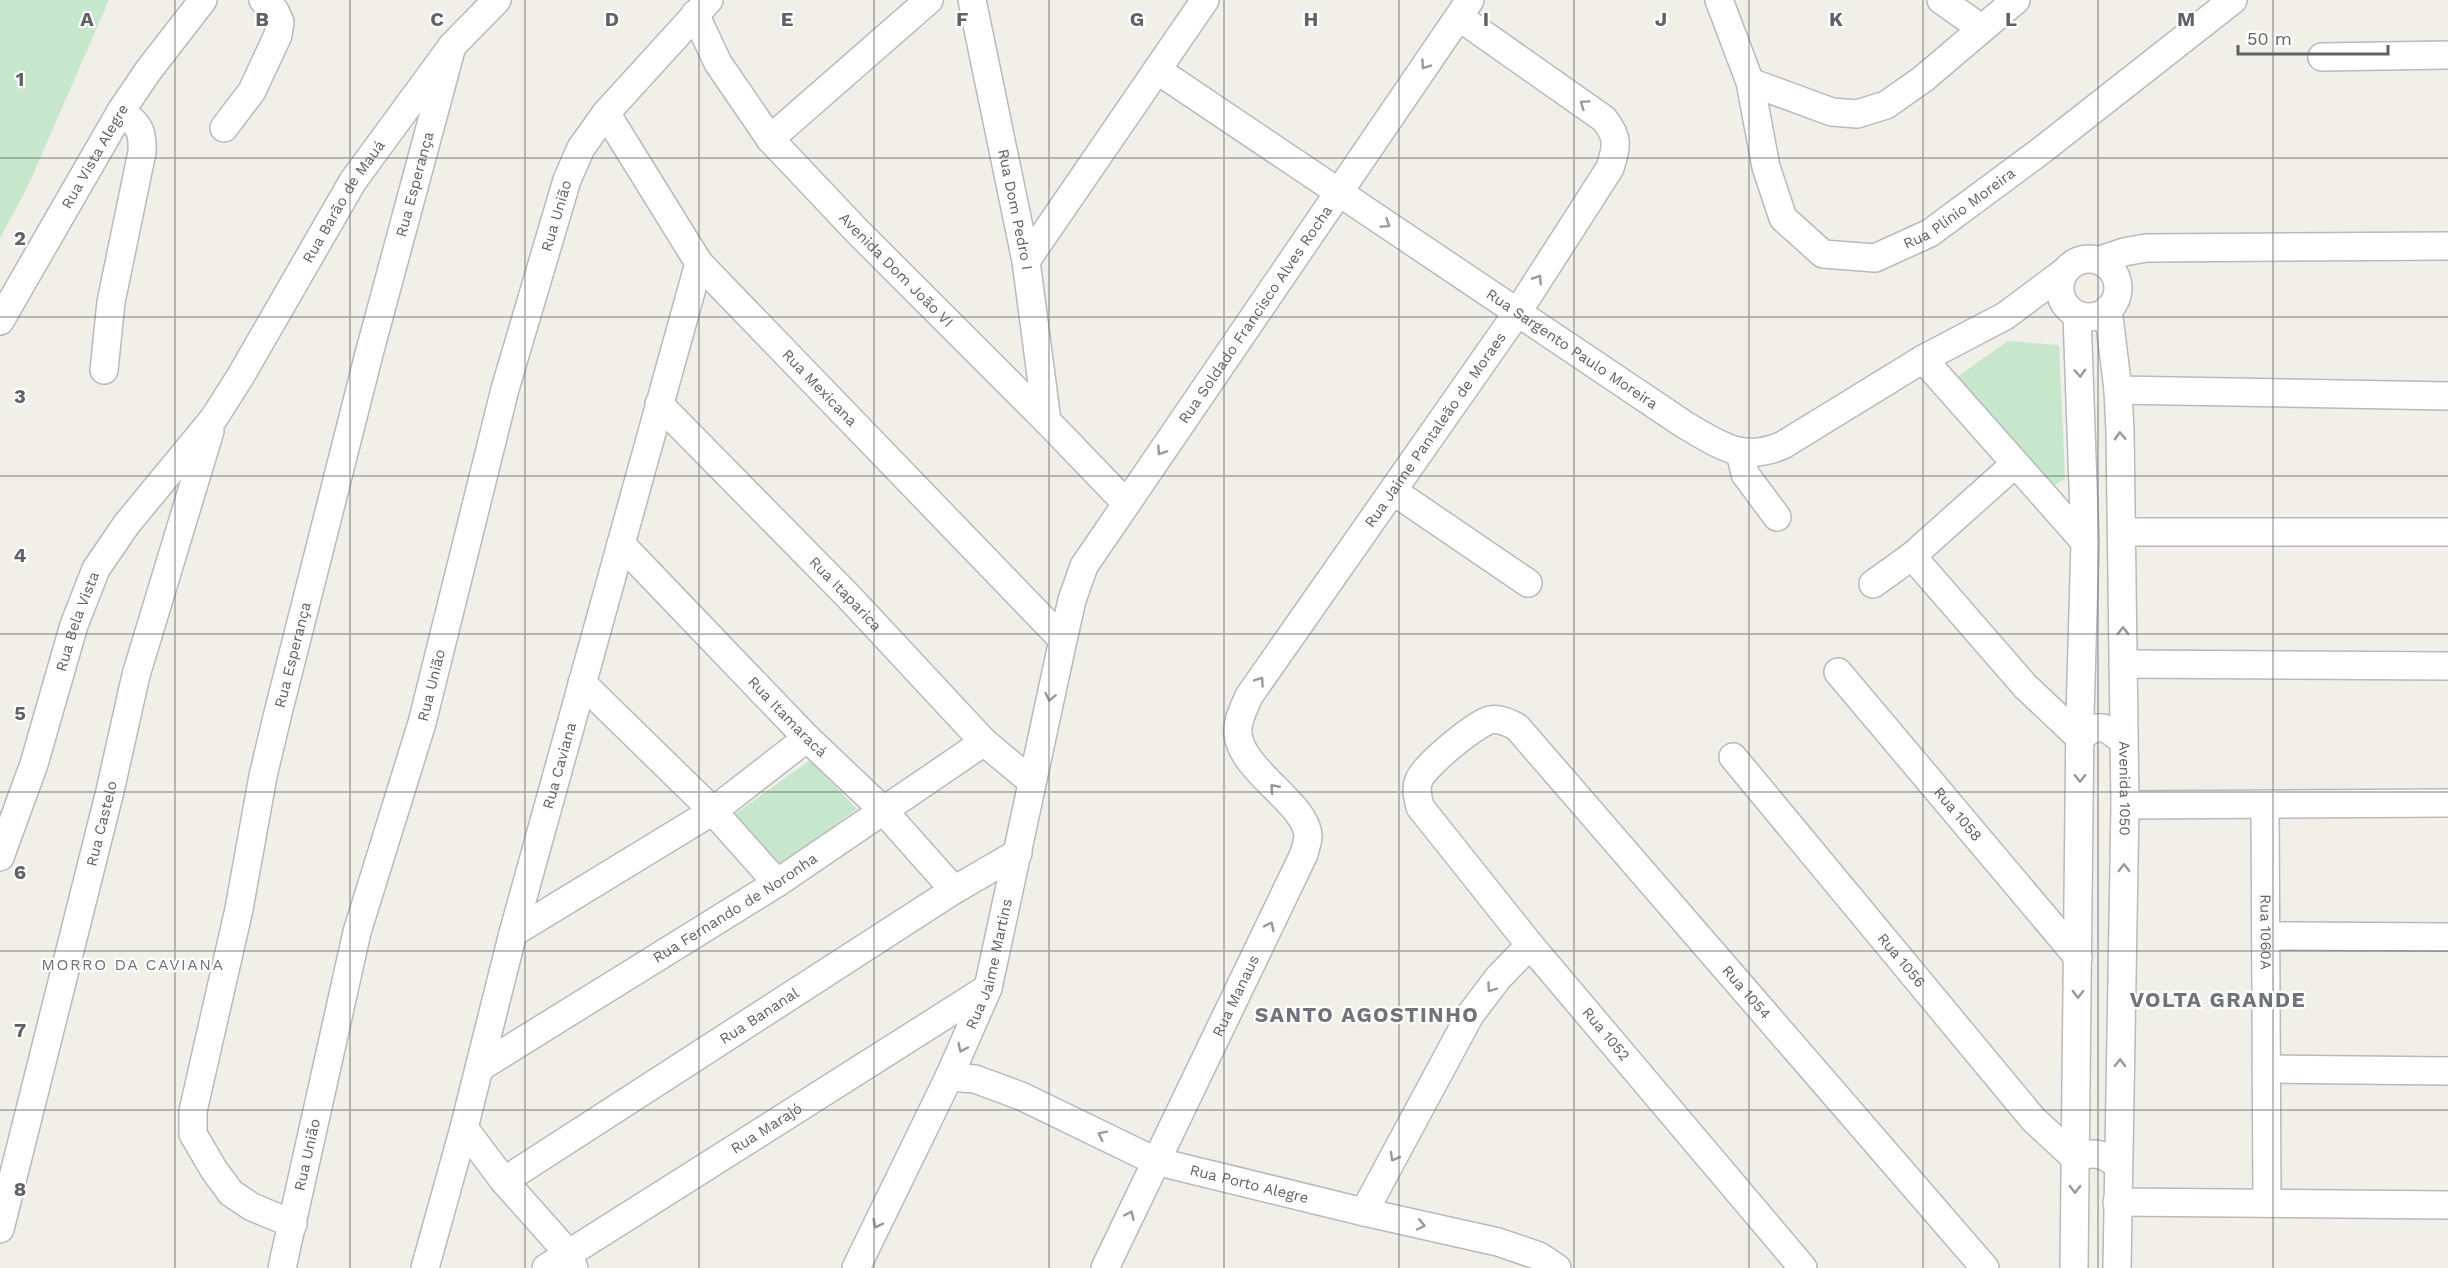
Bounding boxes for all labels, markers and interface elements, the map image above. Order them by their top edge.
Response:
text: A [80,7,94,31]
text: B [255,7,269,31]
text: C [430,7,444,31]
text: D [605,7,619,31]
text: E [781,7,793,31]
text: F [956,7,968,31]
text: G [1130,7,1144,31]
text: H [1304,7,1318,31]
text: I [1483,7,1489,31]
text: J [1655,7,1667,31]
text: K [1829,7,1843,31]
text: L [2005,7,2017,31]
text: M [2177,7,2195,31]
scale bar [2238,18,2388,56]
text: 50 m [2247,28,2292,49]
one-way arrow [1421,59,1432,70]
text: 1 [16,67,24,91]
street label: Rua Vista Alegre [58,100,132,212]
one-way arrow [1579,100,1590,111]
street label: Rua Esperança [392,129,438,239]
street label: Rua Barão de Mauá [299,136,389,266]
street label: Rua Dom Pedro I [994,147,1036,271]
street label: Rua Plínio Moreira [1900,164,2019,253]
street label: Rua União [537,178,576,254]
street label: Rua Soldado Francisco Alves Rocha [1175,202,1337,427]
street label: Avenida Dom João VI [835,209,957,331]
one-way arrow [1379,217,1390,228]
text: 2 [14,226,26,250]
one-way arrow [1531,275,1542,286]
street label: Rua Sargento Paulo Moreira [1483,285,1661,413]
street label: Rua Jaime Pantaleão de Moraes [1361,329,1510,531]
street label: Rua Mexicana [778,346,861,430]
one-way arrow [2073,369,2086,378]
text: 3 [14,384,26,408]
one-way arrow [2114,431,2126,440]
one-way arrow [1157,445,1168,456]
text: 4 [14,543,27,567]
street label: Rua Itaparica [805,553,886,635]
street label: Rua Bela Vista [52,569,103,674]
street label: Rua Esperança [271,600,315,710]
one-way arrow [2117,626,2129,635]
street label: Rua União [414,647,449,723]
street label: Rua Itamaracá [744,673,831,761]
one-way arrow [1253,677,1264,688]
one-way arrow [1044,692,1057,702]
text: 5 [14,701,26,725]
street label: Rua Caviana [539,720,580,811]
street label: Avenida 1050 [2115,741,2134,836]
one-way arrow [2073,774,2086,783]
street label: Rua Castelo [82,779,121,868]
one-way arrow [1270,784,1281,795]
street label: Rua 1058 [1930,784,1986,845]
street label: Rua Fernando de Noronha [650,849,821,967]
text: 6 [14,860,26,884]
one-way arrow [2118,863,2130,872]
street label: Rua 1060A [2256,894,2275,970]
street label: Rua Jaime Martins [962,897,1016,1032]
one-way arrow [1263,922,1275,933]
street label: Rua 1056 [1874,929,1929,991]
street label: Rua Manaus [1209,952,1263,1040]
district label: MORRO DA CAVIANA [41,955,225,974]
street label: Rua 1054 [1718,962,1775,1023]
one-way arrow [1487,981,1498,992]
street label: Rua Bananal [716,983,803,1048]
district label: VOLTA GRANDE [2130,987,2306,1012]
one-way arrow [2072,990,2084,999]
district label: SANTO AGOSTINHO [1255,1002,1479,1027]
street label: Rua 1052 [1578,1003,1634,1065]
text: 7 [14,1018,26,1042]
one-way arrow [957,1042,969,1053]
one-way arrow [2114,1058,2126,1067]
street label: Rua Marajó [727,1099,806,1158]
street label: Rua União [290,1117,324,1193]
one-way arrow [1098,1131,1109,1143]
one-way arrow [1390,1150,1401,1161]
street label: Rua Porto Alegre [1188,1161,1310,1207]
text: 8 [14,1177,26,1201]
one-way arrow [2069,1185,2081,1194]
one-way arrow [1122,1210,1134,1221]
one-way arrow [873,1217,885,1228]
one-way arrow [1416,1217,1426,1230]

